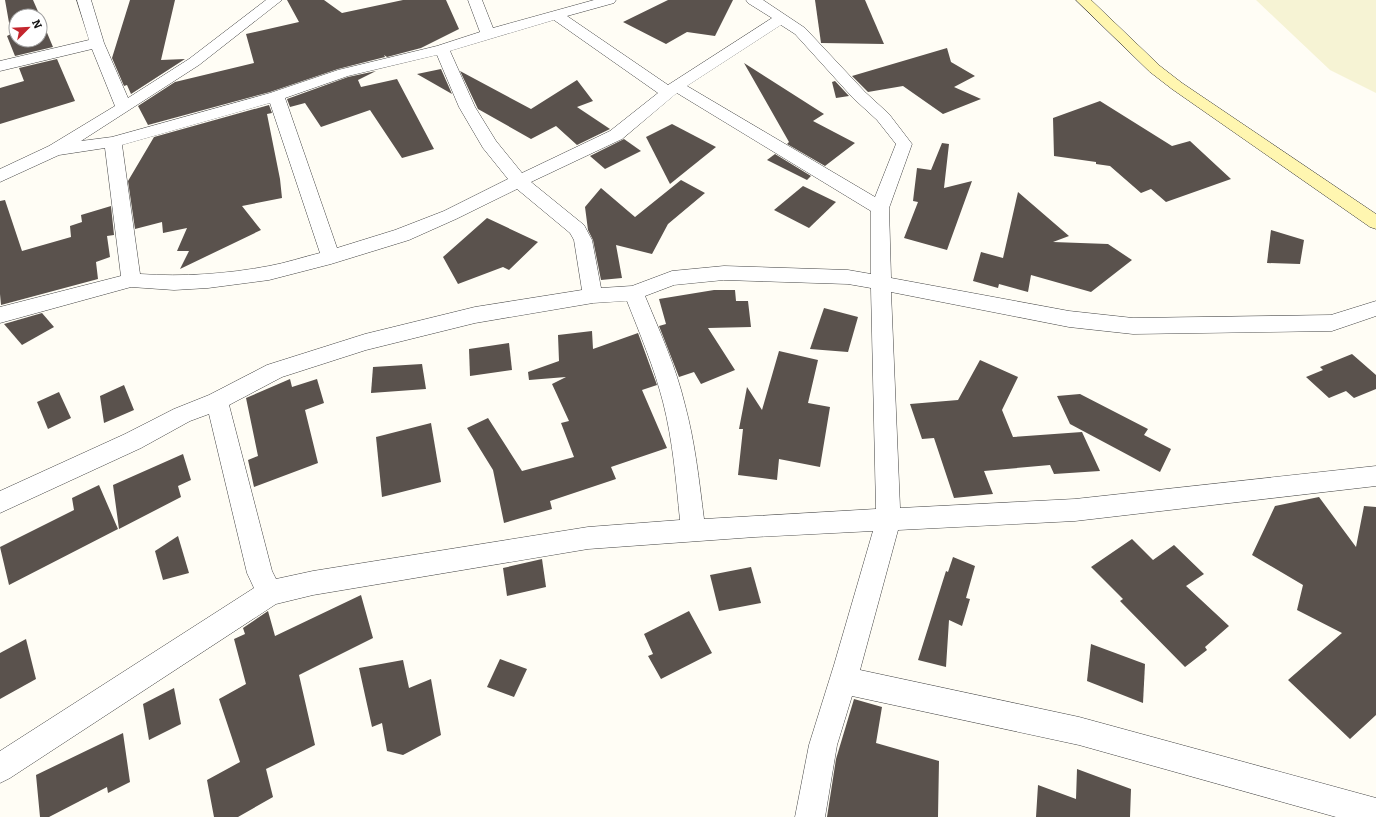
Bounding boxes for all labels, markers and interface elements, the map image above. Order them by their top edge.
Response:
north arrow [8,8,48,48]
text: N [29,18,45,31]

